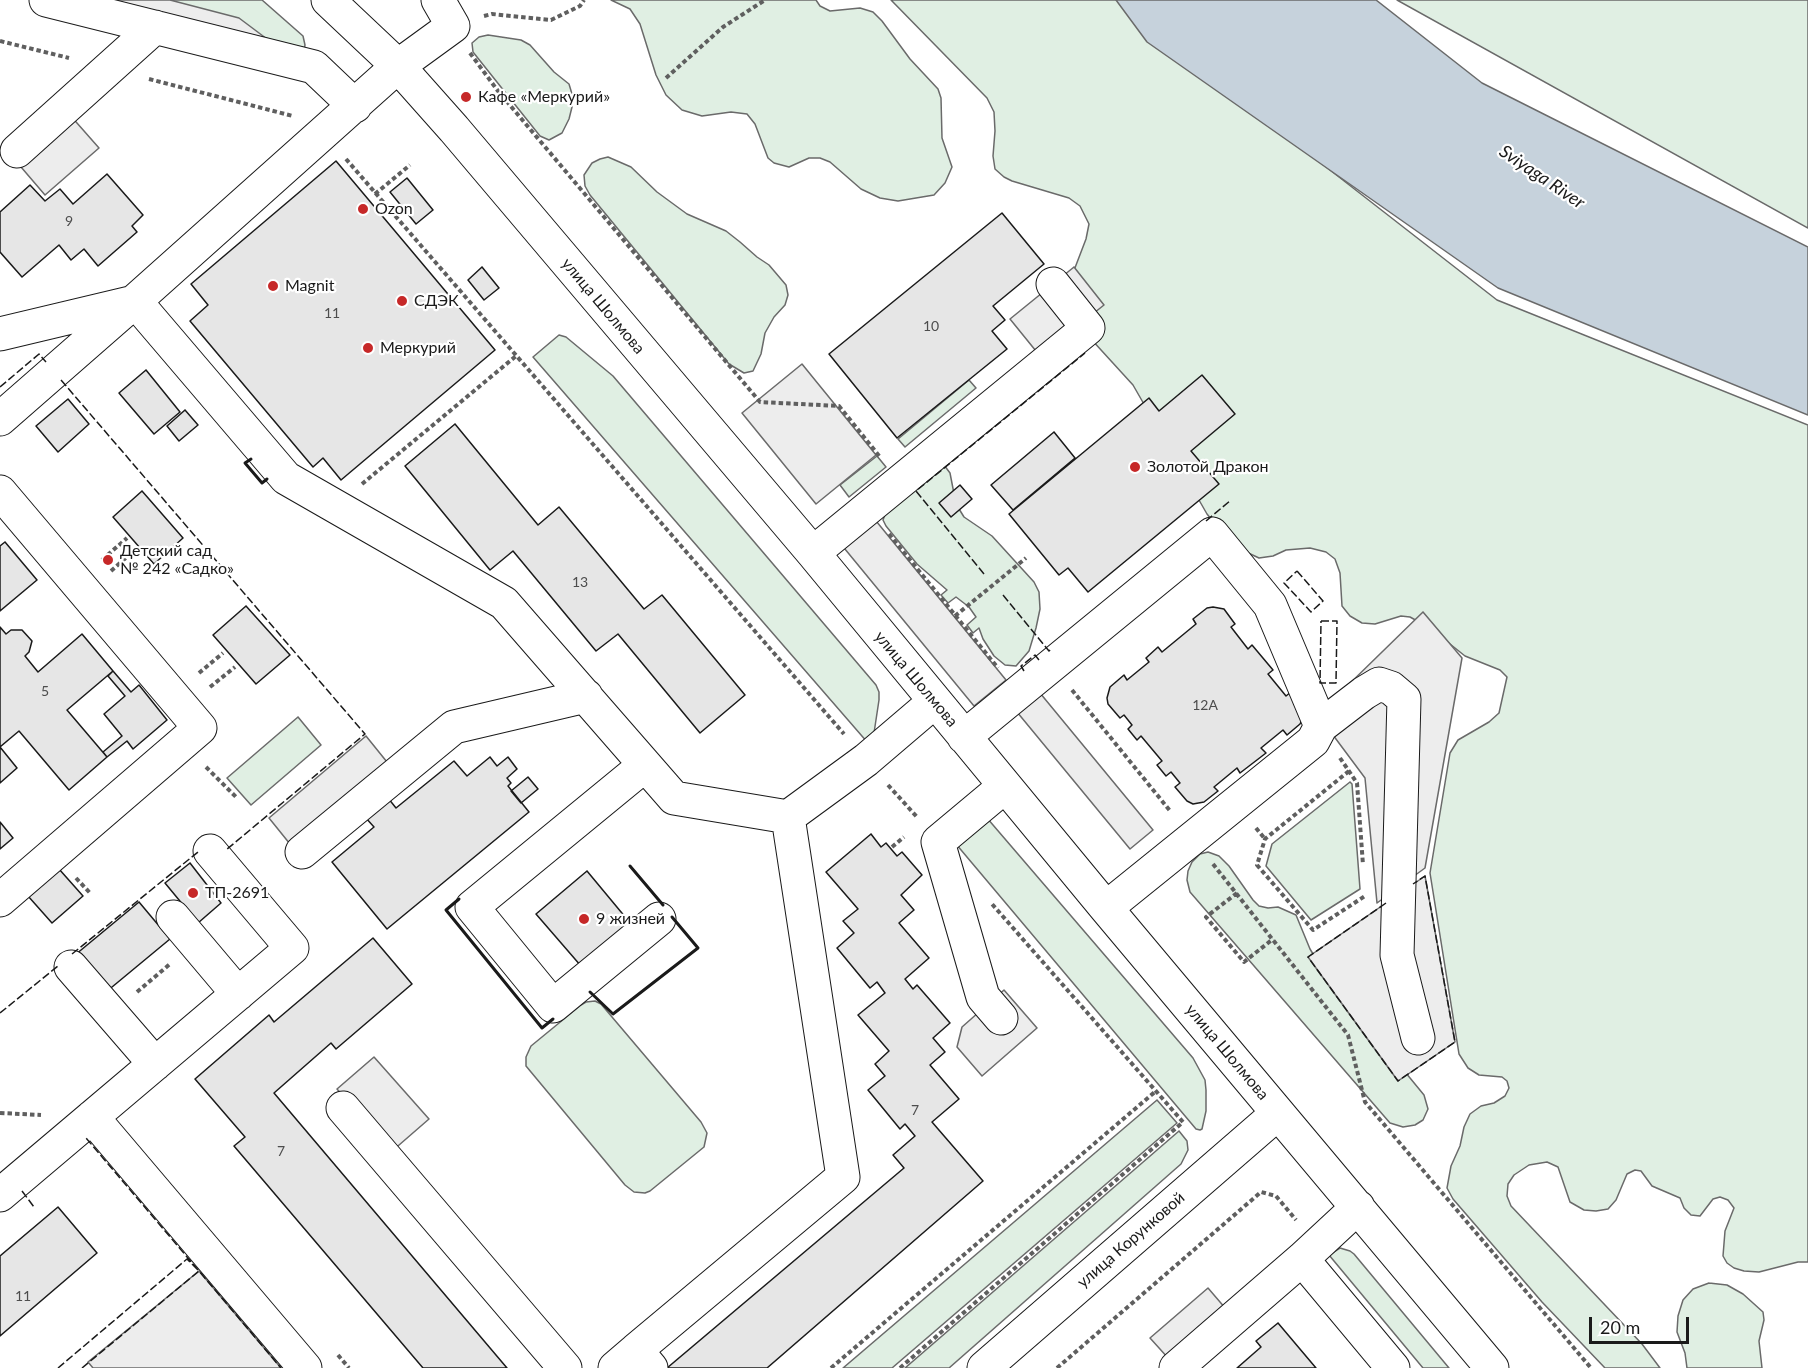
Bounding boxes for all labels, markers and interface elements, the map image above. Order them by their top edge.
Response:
place label: Кафе «Меркурий» [478,87,610,107]
marker: Кафе «Меркурий» [459,90,473,104]
water label: Sviyaga River [1495,141,1589,213]
place label: Ozon [375,199,413,219]
marker: Ozon [356,202,370,216]
house number: 9 [65,213,73,229]
street label: улица Шолмова [557,254,649,358]
place label: Magnit [285,276,334,296]
marker: Magnit [266,279,280,293]
place label: СДЭК [414,291,459,311]
marker: СДЭК [395,294,409,308]
house number: 11 [324,305,340,321]
house number: 10 [923,318,939,334]
place label: Меркурий [380,338,456,358]
marker: Меркурий [361,341,375,355]
place label: Золотой Дракон [1147,457,1269,477]
marker: Золотой Дракон [1128,460,1142,474]
place label: Детский сад № 242 «Садко» [120,541,234,579]
marker: Детский сад № 242 «Садко» [101,553,115,567]
house number: 13 [572,574,588,590]
street label: улица Шолмова [870,627,962,731]
house number: 5 [41,683,49,699]
house number: 12А [1192,697,1218,713]
place label: ТП-2691 [205,883,269,903]
marker: ТП-2691 [186,886,200,900]
place label: 9 жизней [596,909,665,929]
marker: 9 жизней [577,912,591,926]
street label: улица Шолмова [1181,1000,1273,1104]
house number: 7 [911,1102,919,1118]
house number: 7 [277,1143,285,1159]
street label: улица Корунковой [1073,1188,1189,1292]
house number: 11 [15,1288,31,1304]
scale bar [1592,1305,1692,1343]
text: 20 m [1600,1316,1640,1338]

